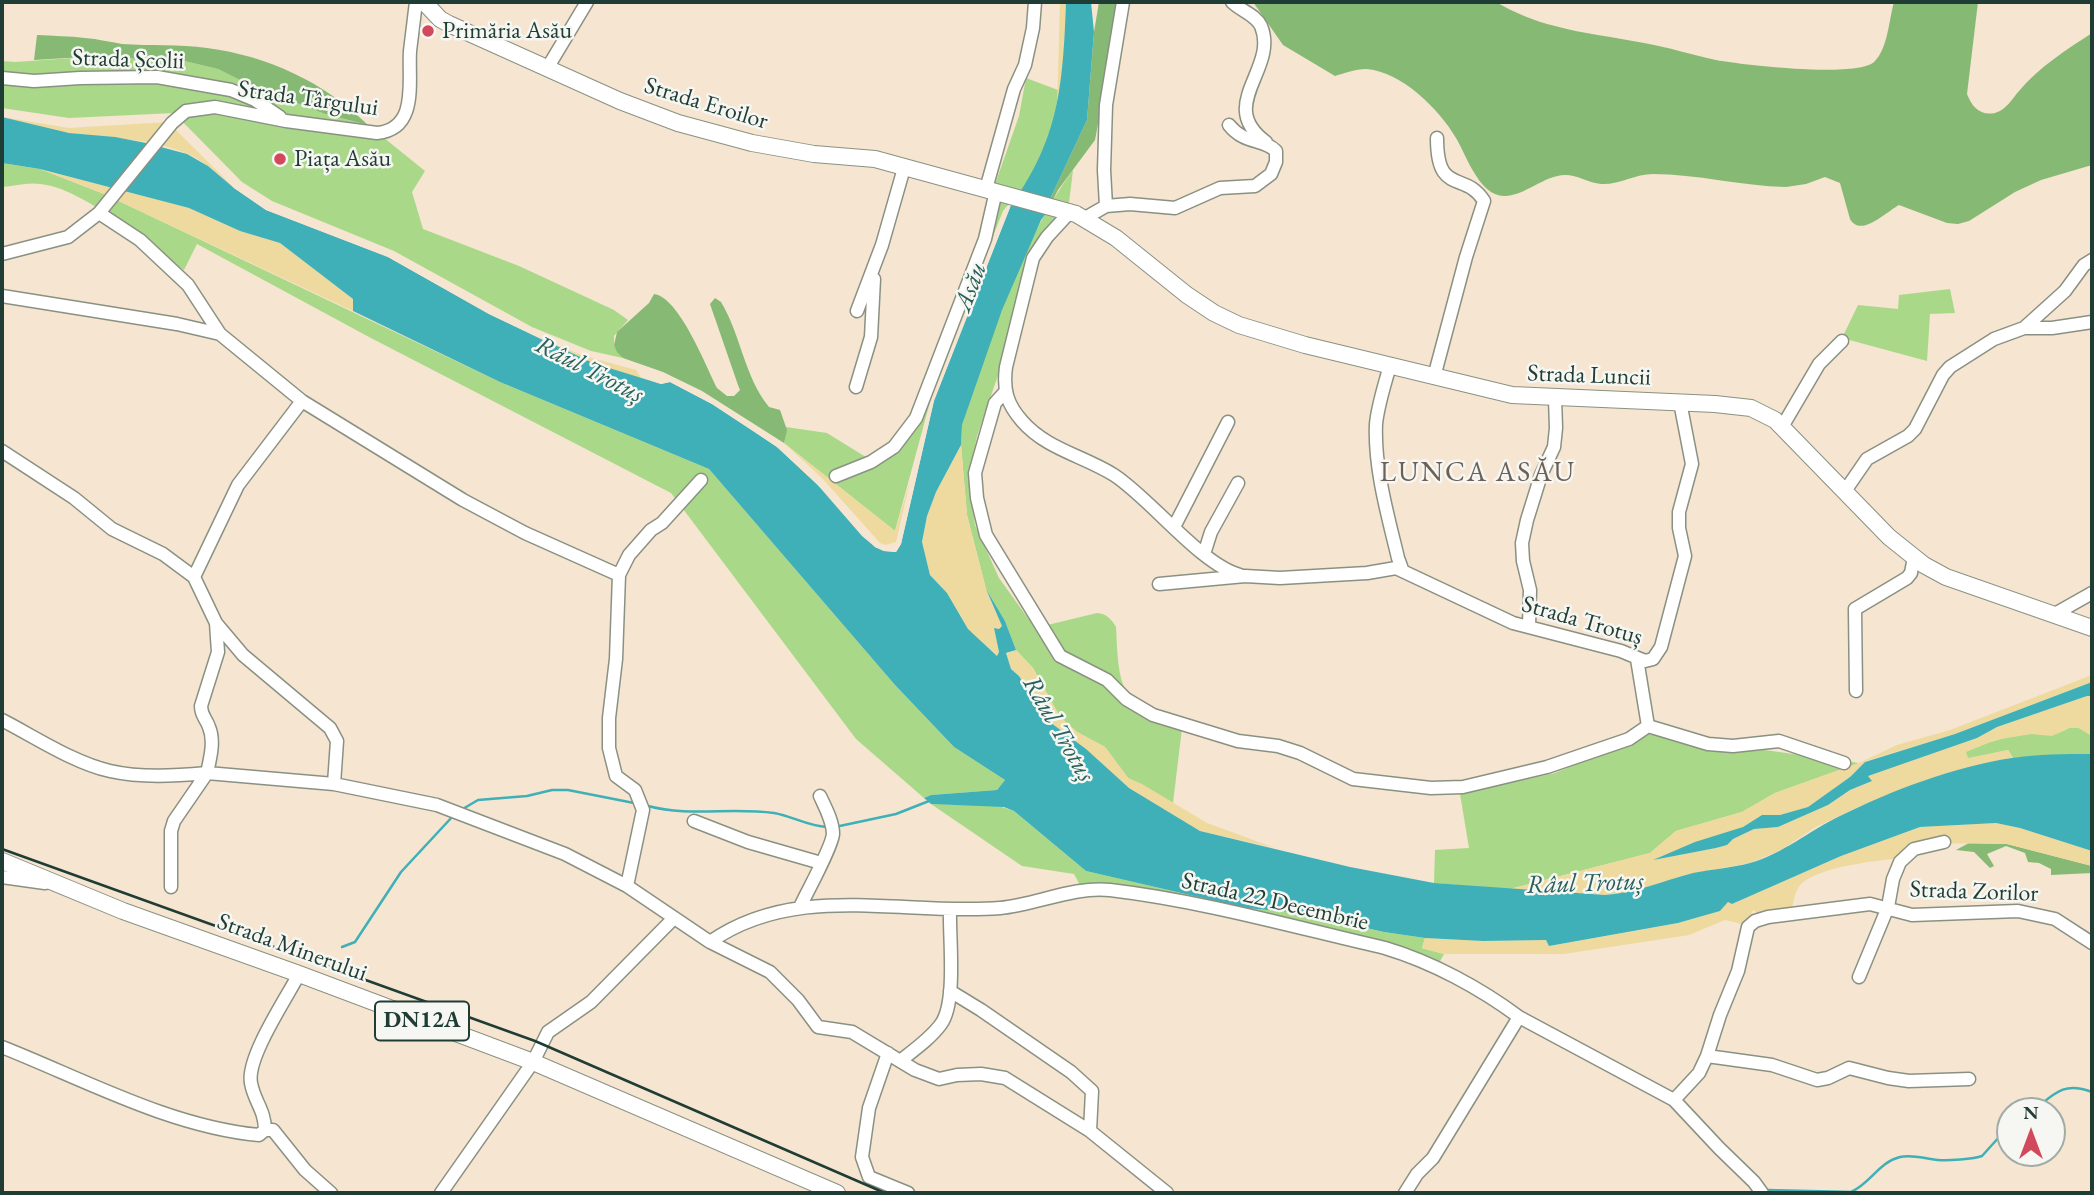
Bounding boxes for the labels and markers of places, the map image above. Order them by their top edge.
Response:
place label: Primăria Asău [442,17,572,45]
marker: Primăria Asău [420,23,436,39]
place label: Piața Asău [294,145,391,173]
marker: Piața Asău [272,151,288,167]

